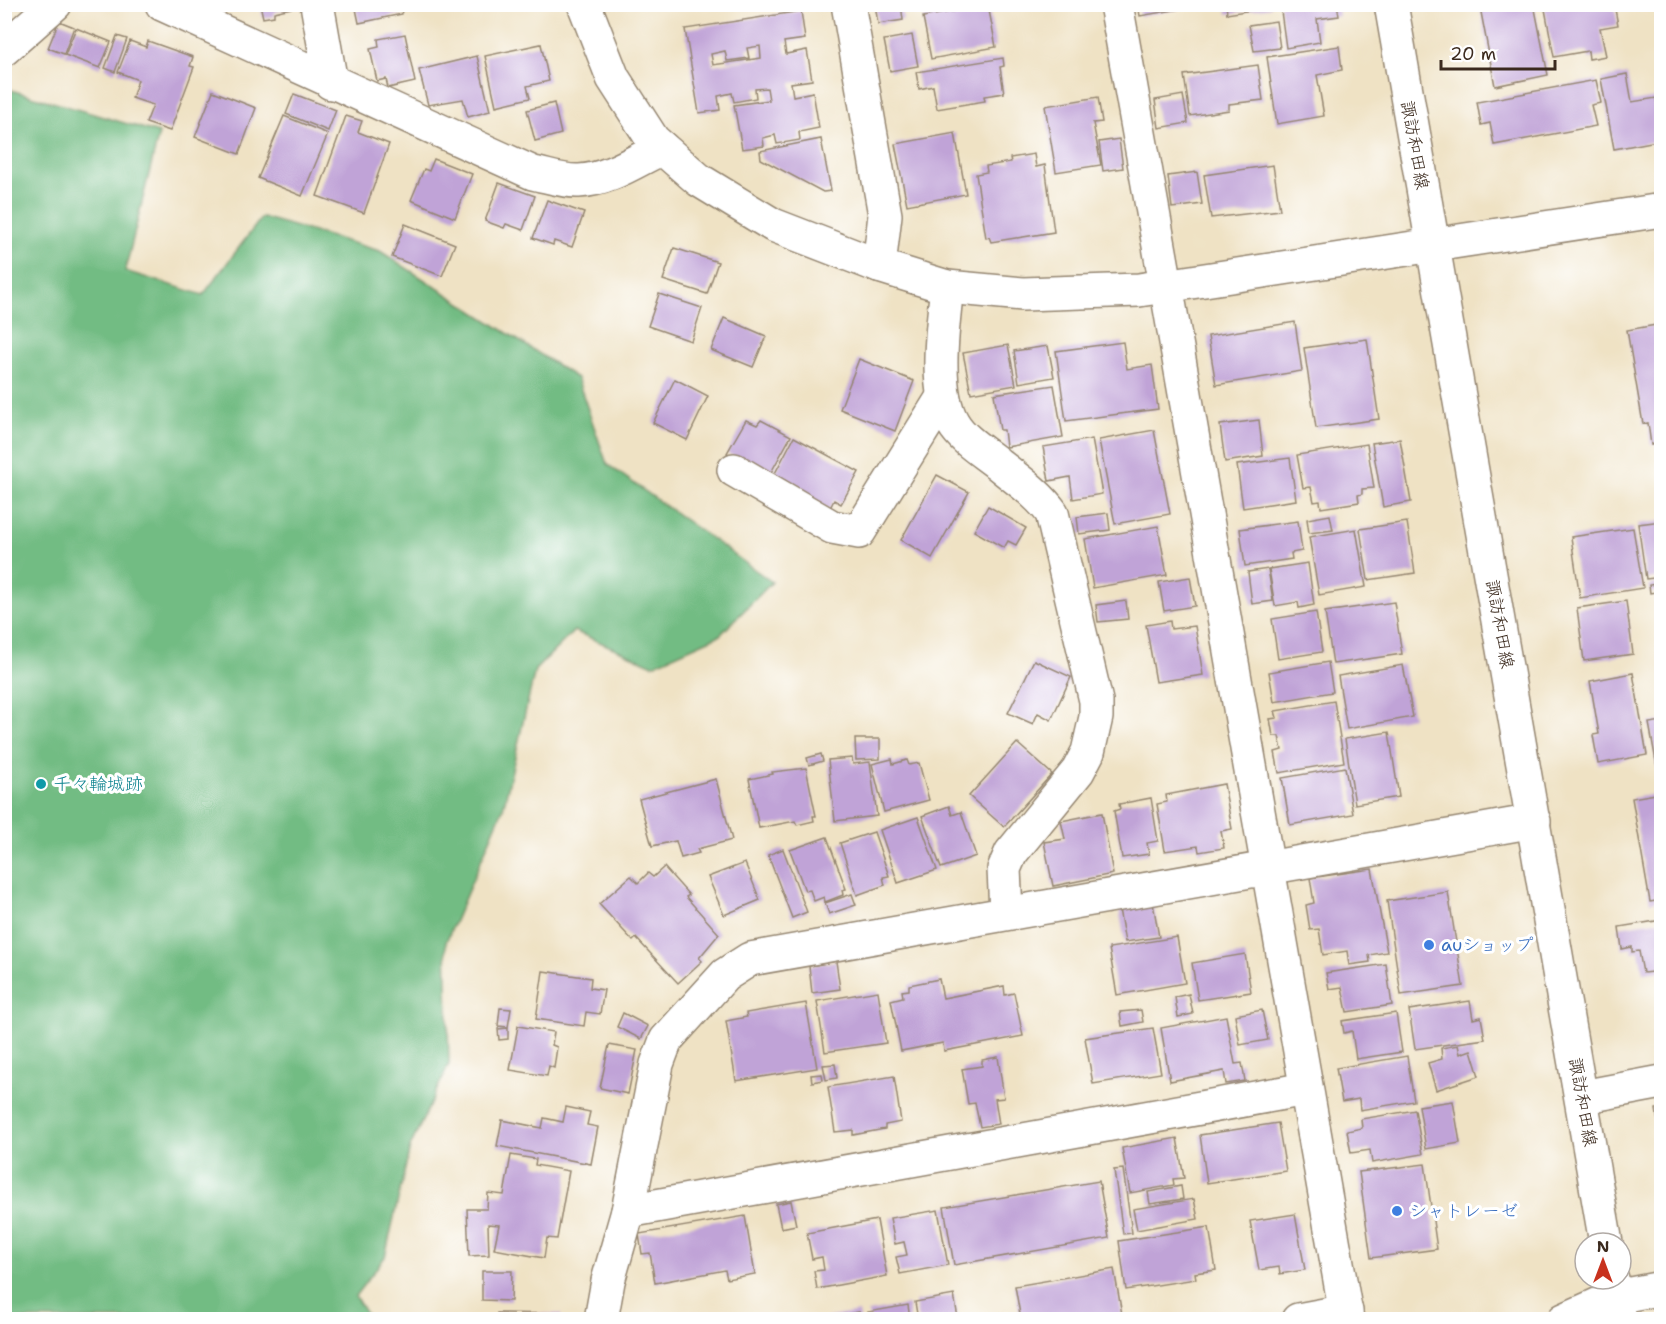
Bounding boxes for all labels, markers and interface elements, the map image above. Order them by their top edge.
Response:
scale bar [1441,33,1555,71]
text: 20 m [1450,42,1496,66]
street label: 諏訪和田線 [1395,99,1435,191]
street label: 諏訪和田線 [1480,578,1520,670]
place label: 千々輪城跡 [53,772,143,796]
marker: 千々輪城跡 [34,777,48,791]
place label: auショップ [1441,933,1534,957]
marker: auショップ [1422,938,1436,952]
street label: 諏訪和田線 [1563,1056,1603,1148]
place label: シャトレーゼ [1409,1199,1518,1223]
marker: シャトレーゼ [1390,1204,1404,1218]
north arrow [1573,1231,1633,1291]
text: N [1597,1236,1609,1257]

